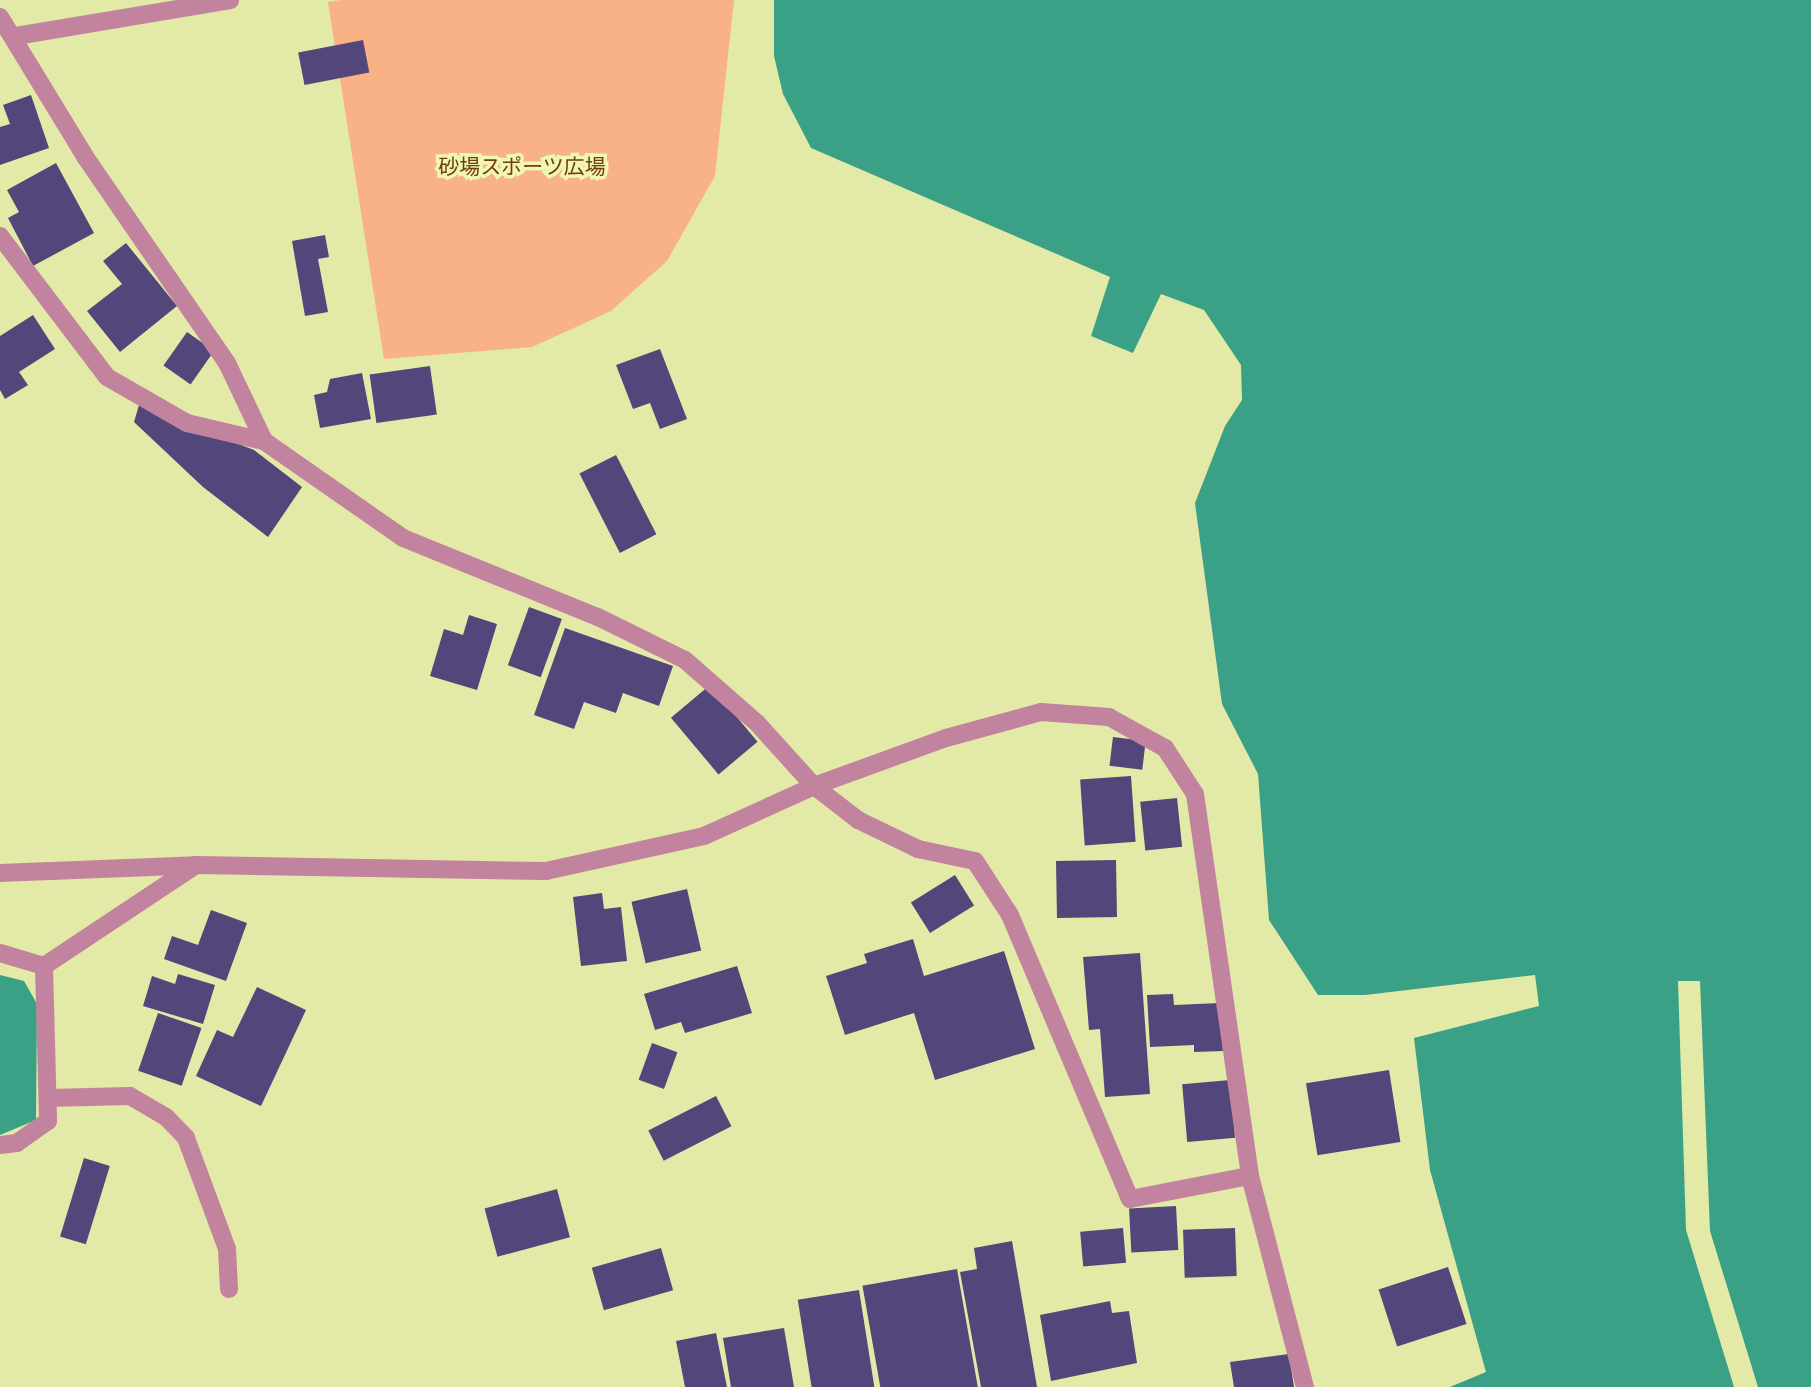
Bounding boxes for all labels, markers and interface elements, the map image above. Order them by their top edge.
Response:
park label: 砂場スポーツ広場 [438,154,606,180]

